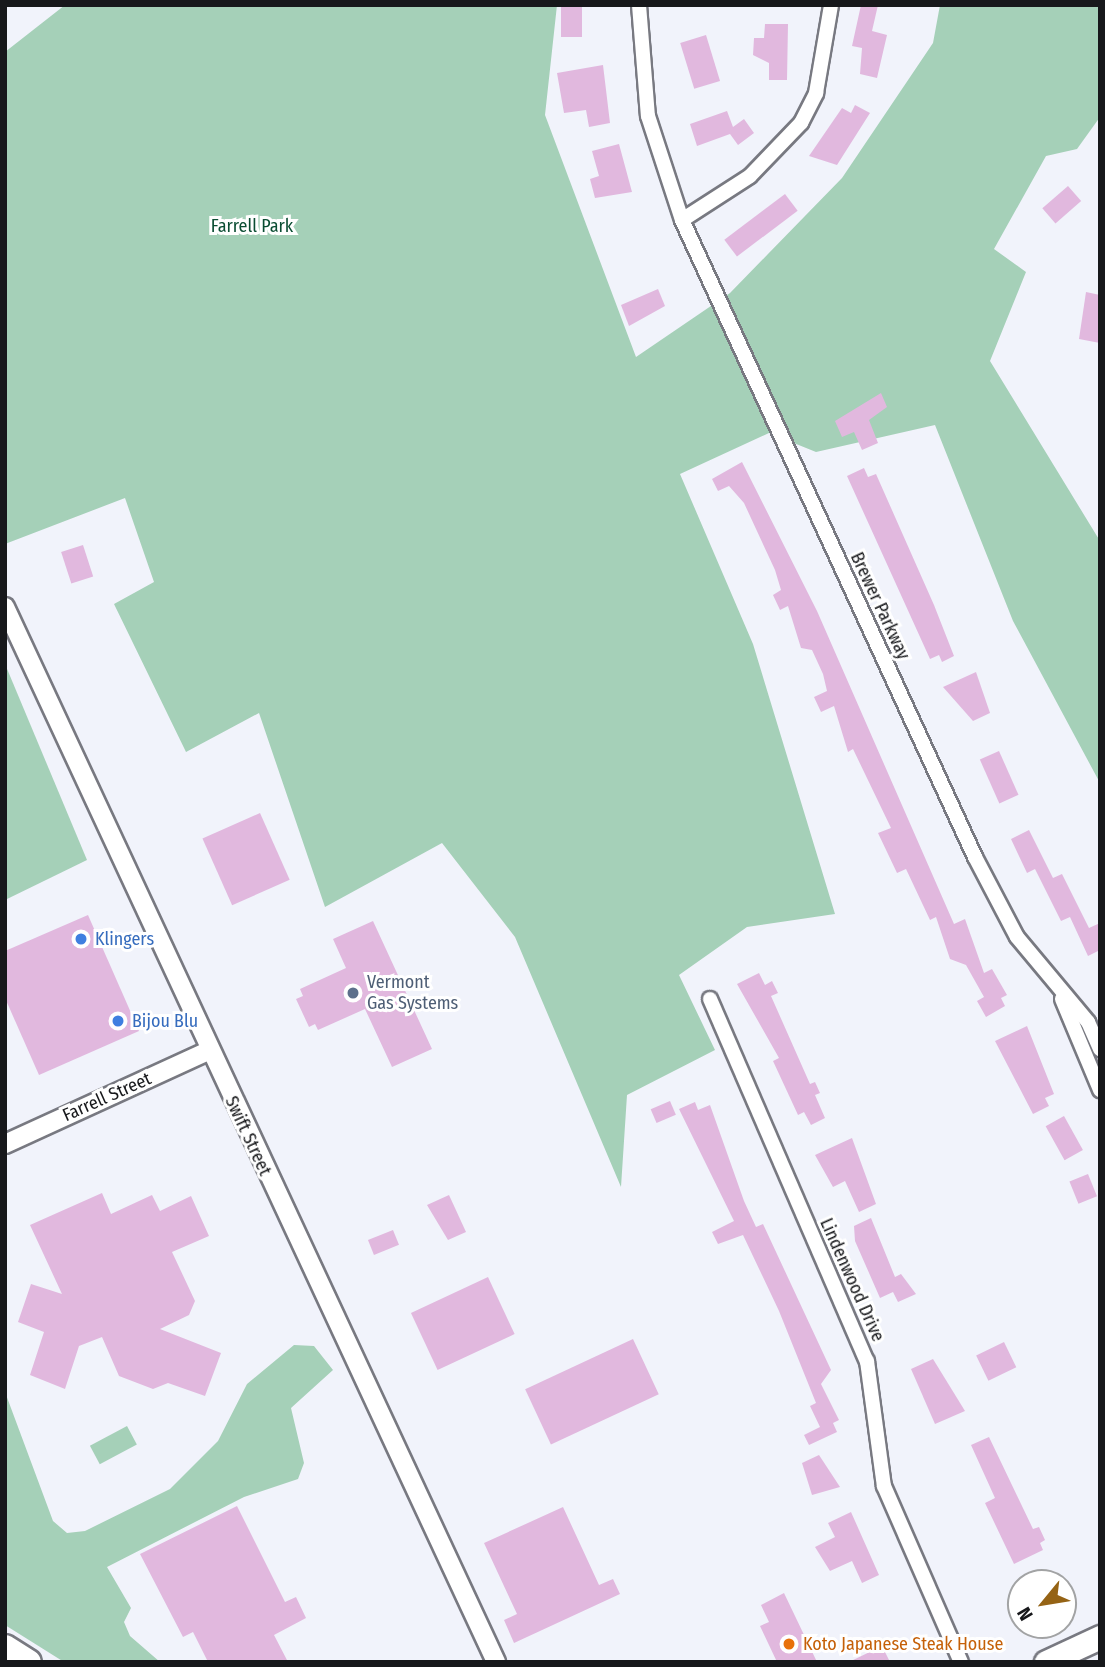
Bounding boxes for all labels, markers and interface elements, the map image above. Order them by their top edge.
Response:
park label: Farrell Park [211,215,293,237]
street label: Brewer Parkway [846,549,914,663]
place label: Klingers [95,928,154,950]
marker: Klingers [73,931,89,947]
place label: Vermont Gas Systems [367,972,458,1014]
marker: Vermont Gas Systems [345,985,361,1001]
place label: Bijou Blu [132,1010,198,1032]
marker: Bijou Blu [110,1013,126,1029]
street label: Farrell Street [59,1068,155,1126]
street label: Swift Street [220,1093,276,1179]
street label: Lindenwood Drive [815,1215,889,1345]
north arrow [1007,1569,1077,1639]
text: N [1012,1603,1038,1624]
place label: Koto Japanese Steak House [803,1633,1003,1655]
marker: Koto Japanese Steak House [781,1636,797,1652]

